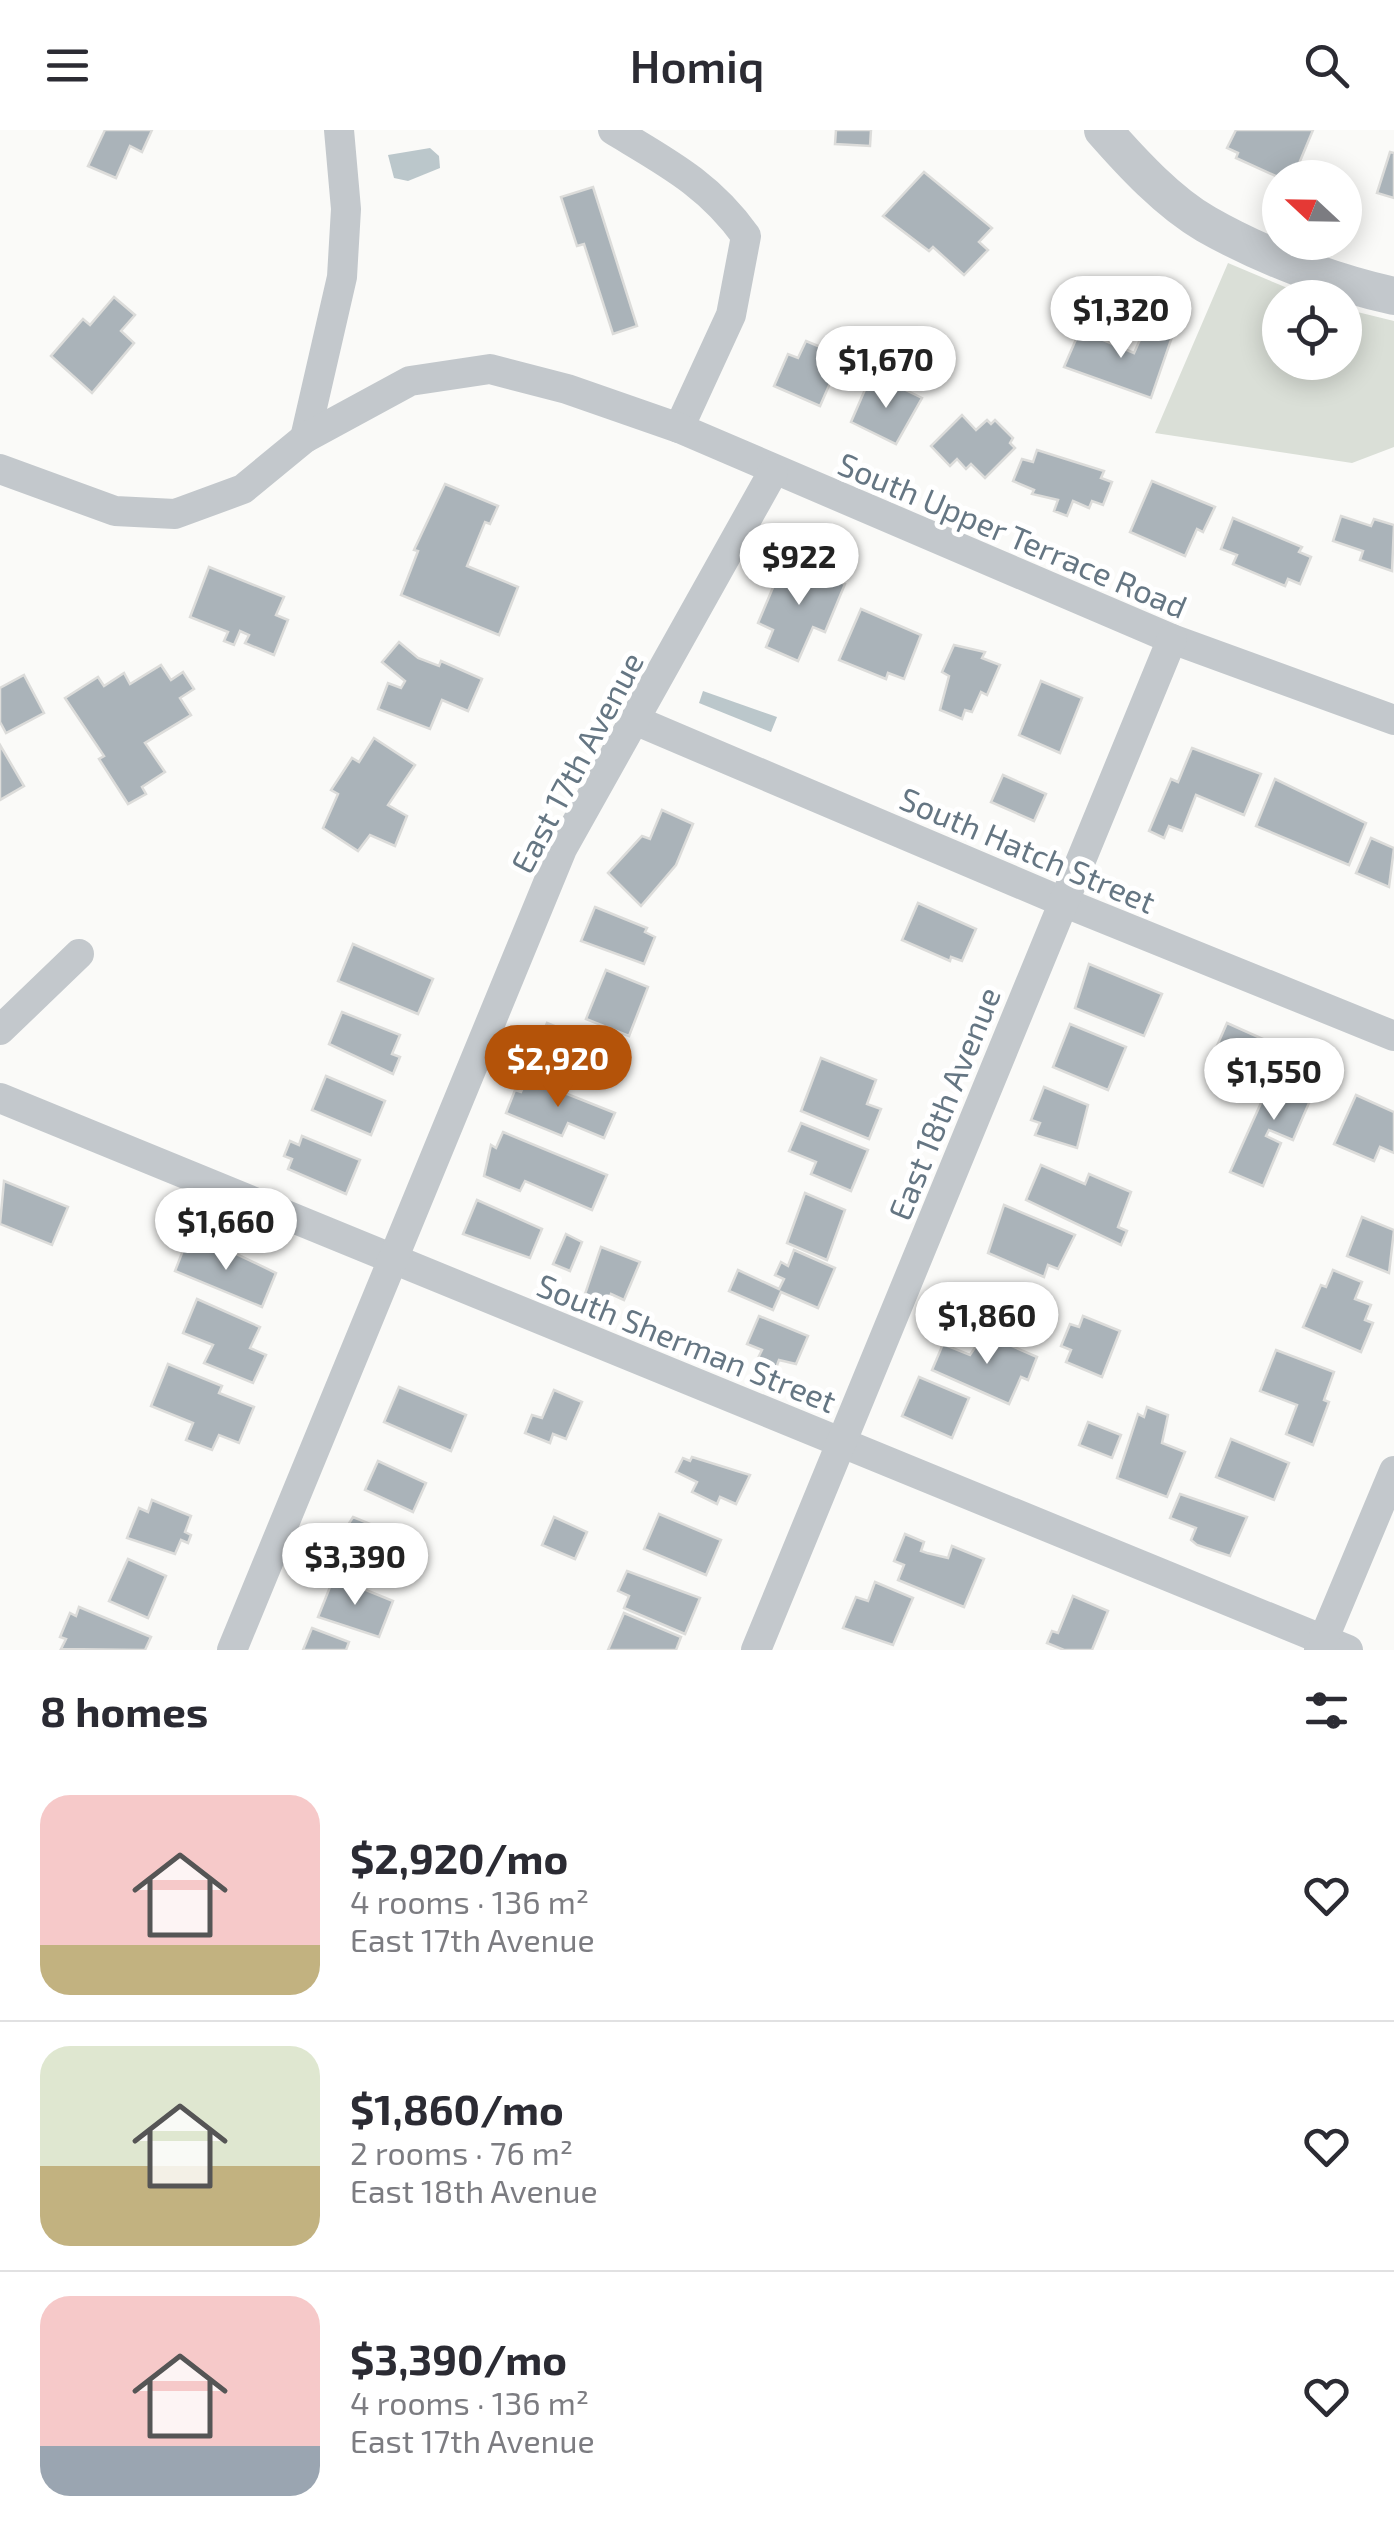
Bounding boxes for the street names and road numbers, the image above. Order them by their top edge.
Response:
street label: South Upper Terrace Road [833,443,1193,625]
street label: East 17th Avenue [502,645,650,879]
street label: South Hatch Street [895,778,1161,920]
street label: East 18th Avenue [879,981,1007,1225]
street label: South Sherman Street [532,1265,842,1419]

